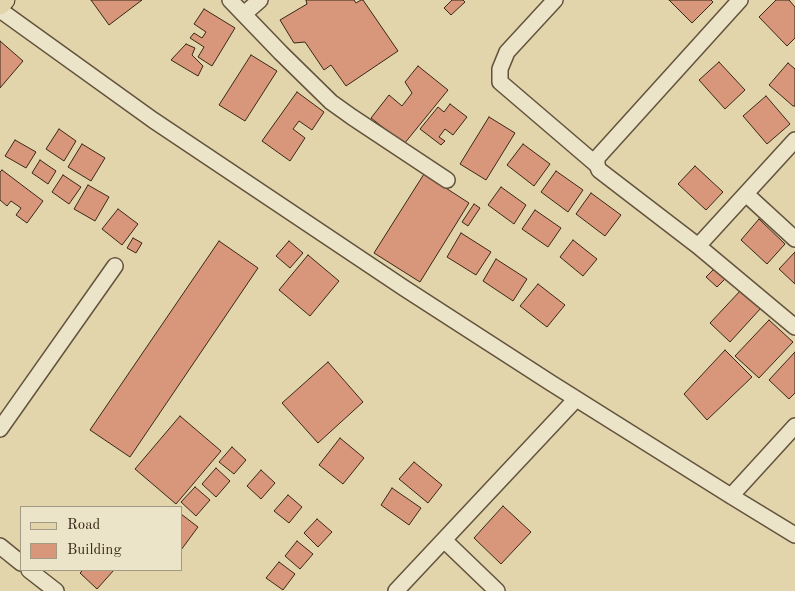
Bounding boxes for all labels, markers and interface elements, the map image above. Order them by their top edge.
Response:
legend [20,506,182,571]
text: Road [67,518,100,533]
text: Building [67,543,122,558]

